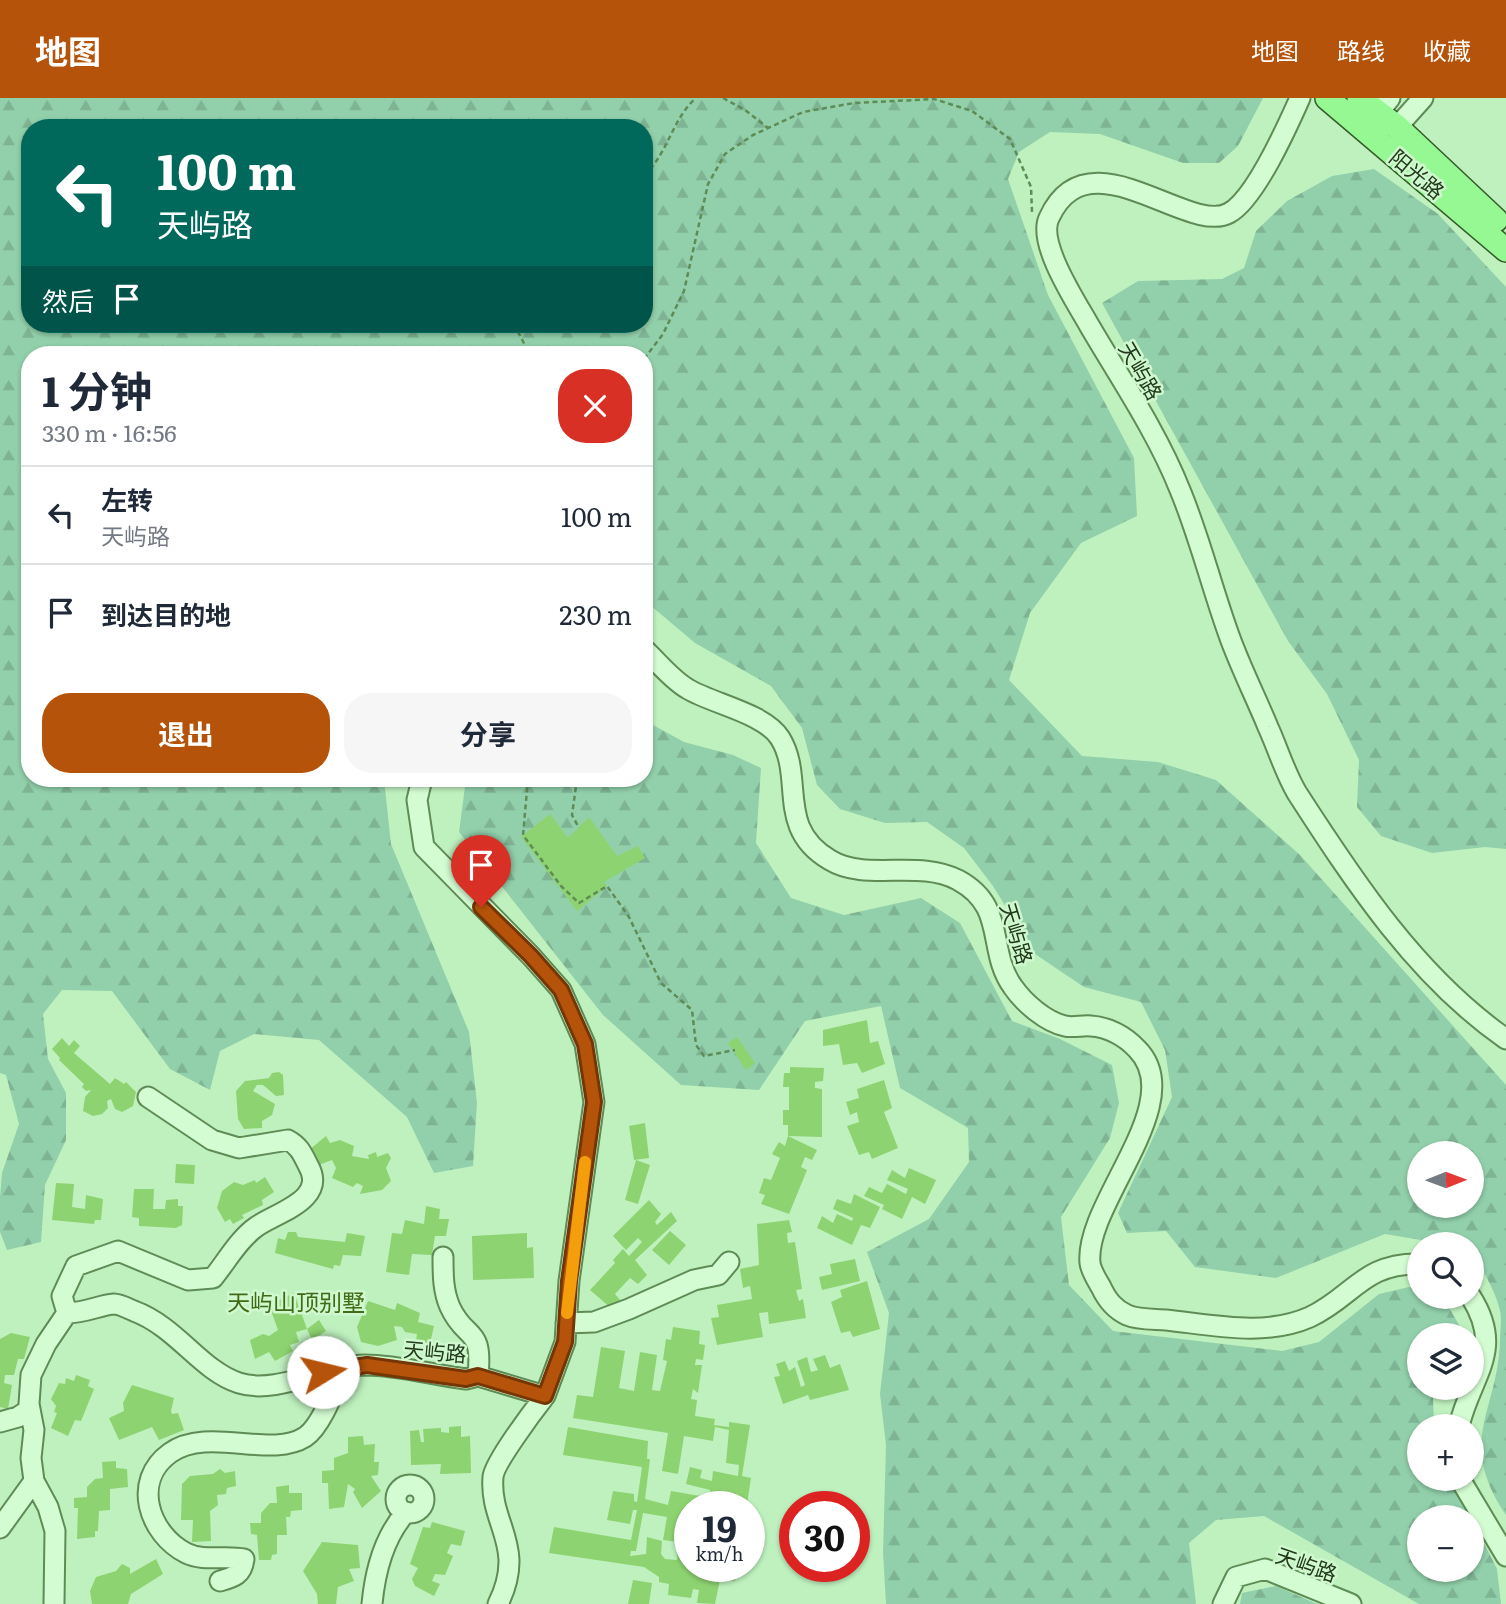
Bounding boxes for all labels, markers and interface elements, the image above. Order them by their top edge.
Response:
text: 地图 [35,25,101,74]
text: 地图 [1251,32,1299,67]
text: 路线 [1337,32,1385,67]
text: 收藏 [1423,32,1471,67]
text: 100 m [157,132,296,205]
street label: 阳光路 [1384,141,1452,205]
icon: left [42,147,133,238]
text: 天屿路 [157,199,253,247]
text: 然后 [42,280,94,319]
icon: arrive [108,280,146,318]
street label: 天屿路 [1113,335,1171,405]
text: 1 分钟 [42,358,152,420]
button: close [558,369,632,443]
text: 330 m · 16:56 [42,415,177,449]
text: 左转 [101,479,153,518]
icon: left [42,496,80,534]
text: 100 m [561,496,632,535]
text: 天屿路 [101,518,170,552]
icon: arrive [42,594,80,632]
text: 到达目的地 [101,594,231,633]
text: 230 m [559,594,632,633]
button: 退出 [42,693,330,773]
button: 分享 [344,693,632,773]
pin [451,835,511,907]
icon: arrive [462,846,500,884]
street label: 天屿路 [994,898,1042,968]
north arrow [1407,1141,1484,1218]
map controls [1407,1141,1484,1582]
button: search [1407,1232,1484,1309]
district label: 天屿山顶别墅 [227,1284,365,1318]
button: layers [1407,1323,1484,1400]
street label: 天屿路 [402,1332,468,1368]
position arrow [286,1335,360,1409]
button: + [1407,1414,1484,1491]
speed limit sign: 30 [779,1491,870,1582]
text: 19 [702,1501,737,1553]
button: − [1407,1505,1484,1582]
street label: 天屿路 [1272,1538,1342,1588]
text: km/h [696,1540,743,1567]

